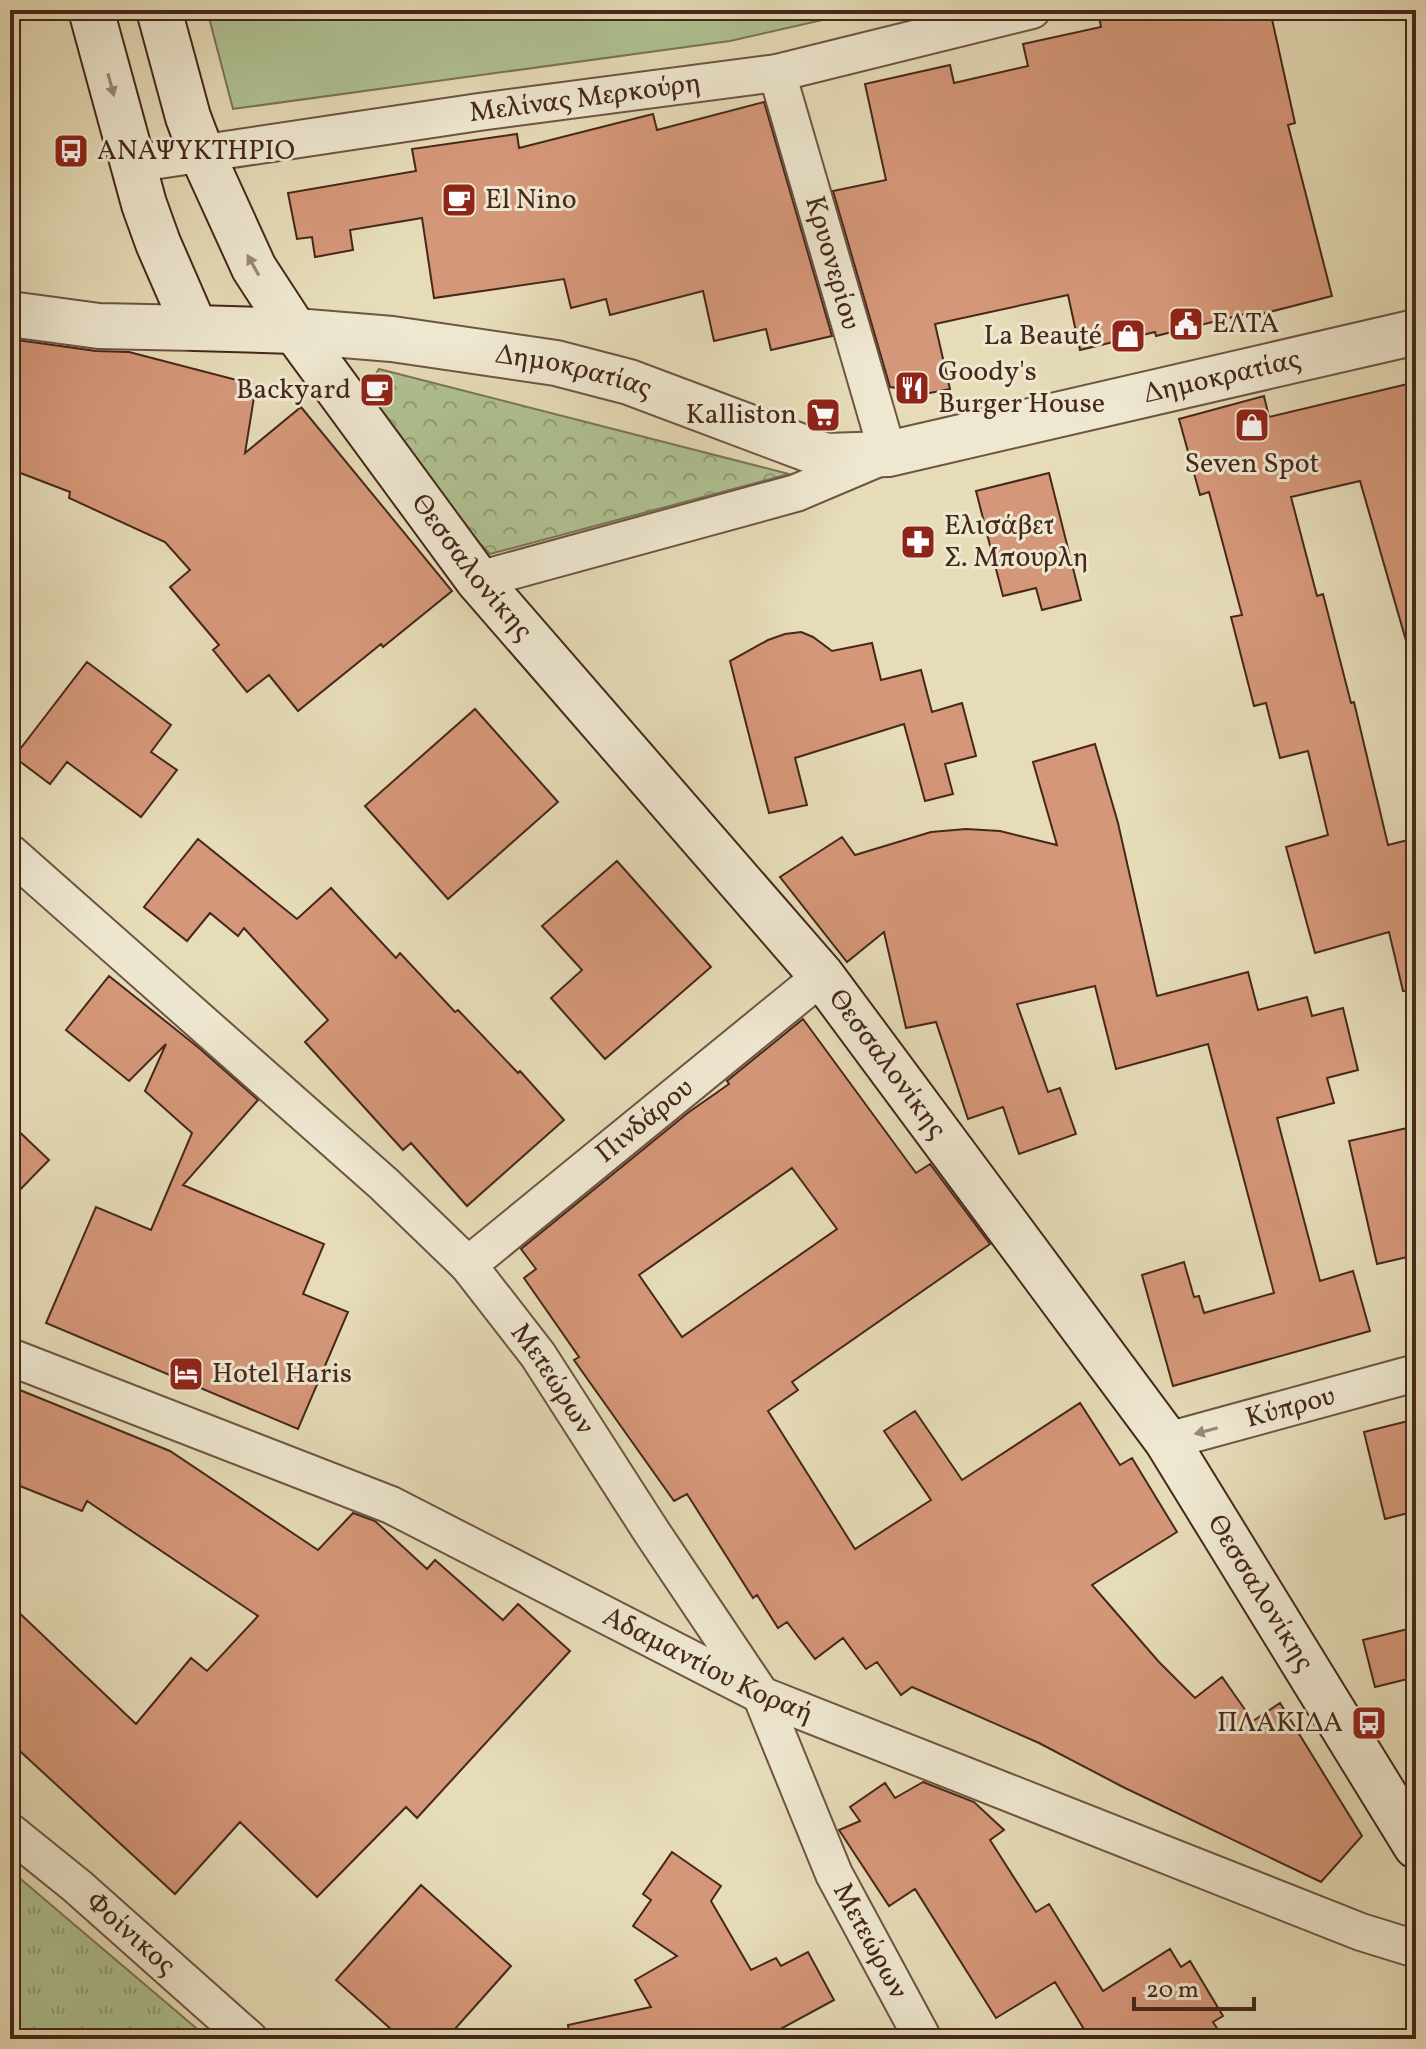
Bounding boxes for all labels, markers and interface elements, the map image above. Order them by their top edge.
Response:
street label: Μελίνας Μερκούρη [467,64,703,133]
one-way arrow [106,73,118,98]
bus stop icon: ΑΝΑΨΥΚΤΗΡΙΟ [52,132,90,170]
place label: ΑΝΑΨΥΚΤΗΡΙΟ [97,132,295,171]
cafe icon: El Nino [440,181,478,219]
place label: El Nino [485,181,577,220]
street label: Κρυονερίου [794,191,870,335]
one-way arrow [246,254,260,276]
public building icon: ΕΛΤΑ [1167,305,1205,343]
place label: ΕΛΤΑ [1212,305,1280,344]
place label: La Beauté [984,317,1102,356]
shop icon: La Beauté [1109,317,1147,355]
street label: Δημοκρατίας [493,335,658,409]
street label: Δημοκρατίας [1140,340,1305,414]
place label: Goody's Burger House [938,353,1105,424]
restaurant icon: Goody's Burger House [893,369,931,407]
place label: Backyard [236,371,351,410]
cafe icon: Backyard [358,371,396,409]
place label: Kalliston [686,396,797,435]
supermarket icon: Kalliston [804,396,842,434]
shop icon: Seven Spot [1233,406,1271,444]
place label: Seven Spot [1185,445,1319,484]
street label: Θεσσαλονίκης [401,486,542,649]
place label: Ελισάβετ Σ. Μπουρλη [944,507,1089,578]
pharmacy icon: Ελισάβετ Σ. Μπουρλη [899,523,937,561]
street label: Θεσσαλονίκης [819,981,956,1147]
street label: Πινδάρου [587,1069,702,1173]
street label: Μετεώρων [501,1315,604,1443]
hotel icon: Hotel Haris [167,1355,205,1393]
place label: Hotel Haris [212,1355,352,1394]
street label: Κύπρου [1241,1376,1340,1438]
one-way arrow [1193,1425,1218,1437]
street label: Θεσσαλονίκης [1197,1507,1324,1679]
street label: Αδαμαντίου Κοραή [596,1597,819,1733]
place label: ΠΛΑΚΙΔΑ [1217,1704,1343,1743]
bus stop icon: ΠΛΑΚΙΔΑ [1350,1704,1388,1742]
street label: Μετεώρων [823,1876,917,2006]
street label: Φοίνικος [77,1883,184,1985]
scale bar [1134,1961,1254,2011]
text: 20 m [1146,1974,1199,2008]

